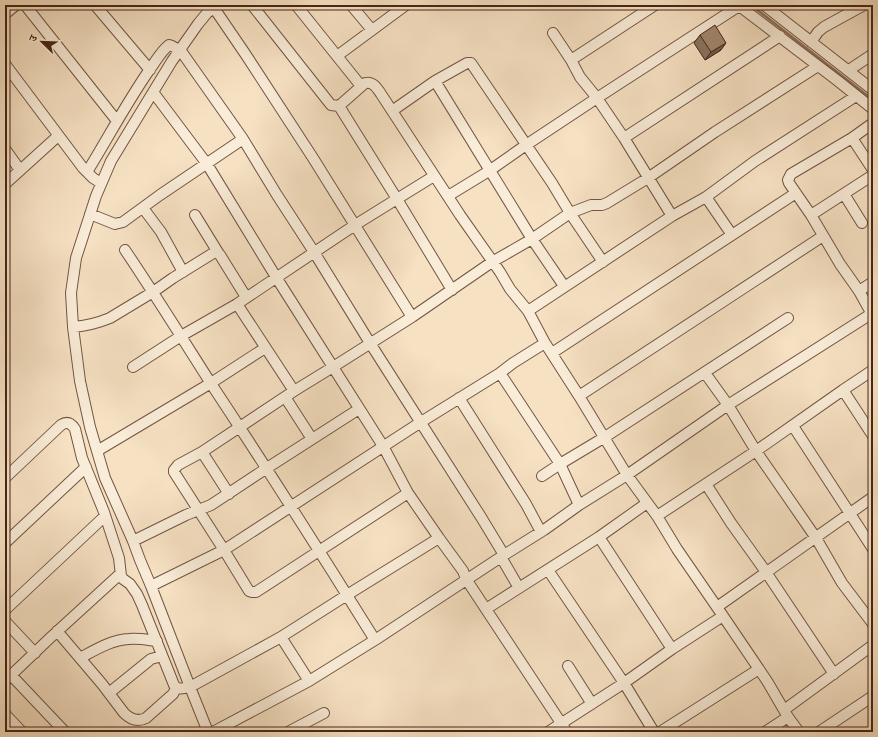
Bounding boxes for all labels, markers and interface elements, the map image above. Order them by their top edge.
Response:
north arrow [22,22,62,62]
text: उ [26,32,41,44]

